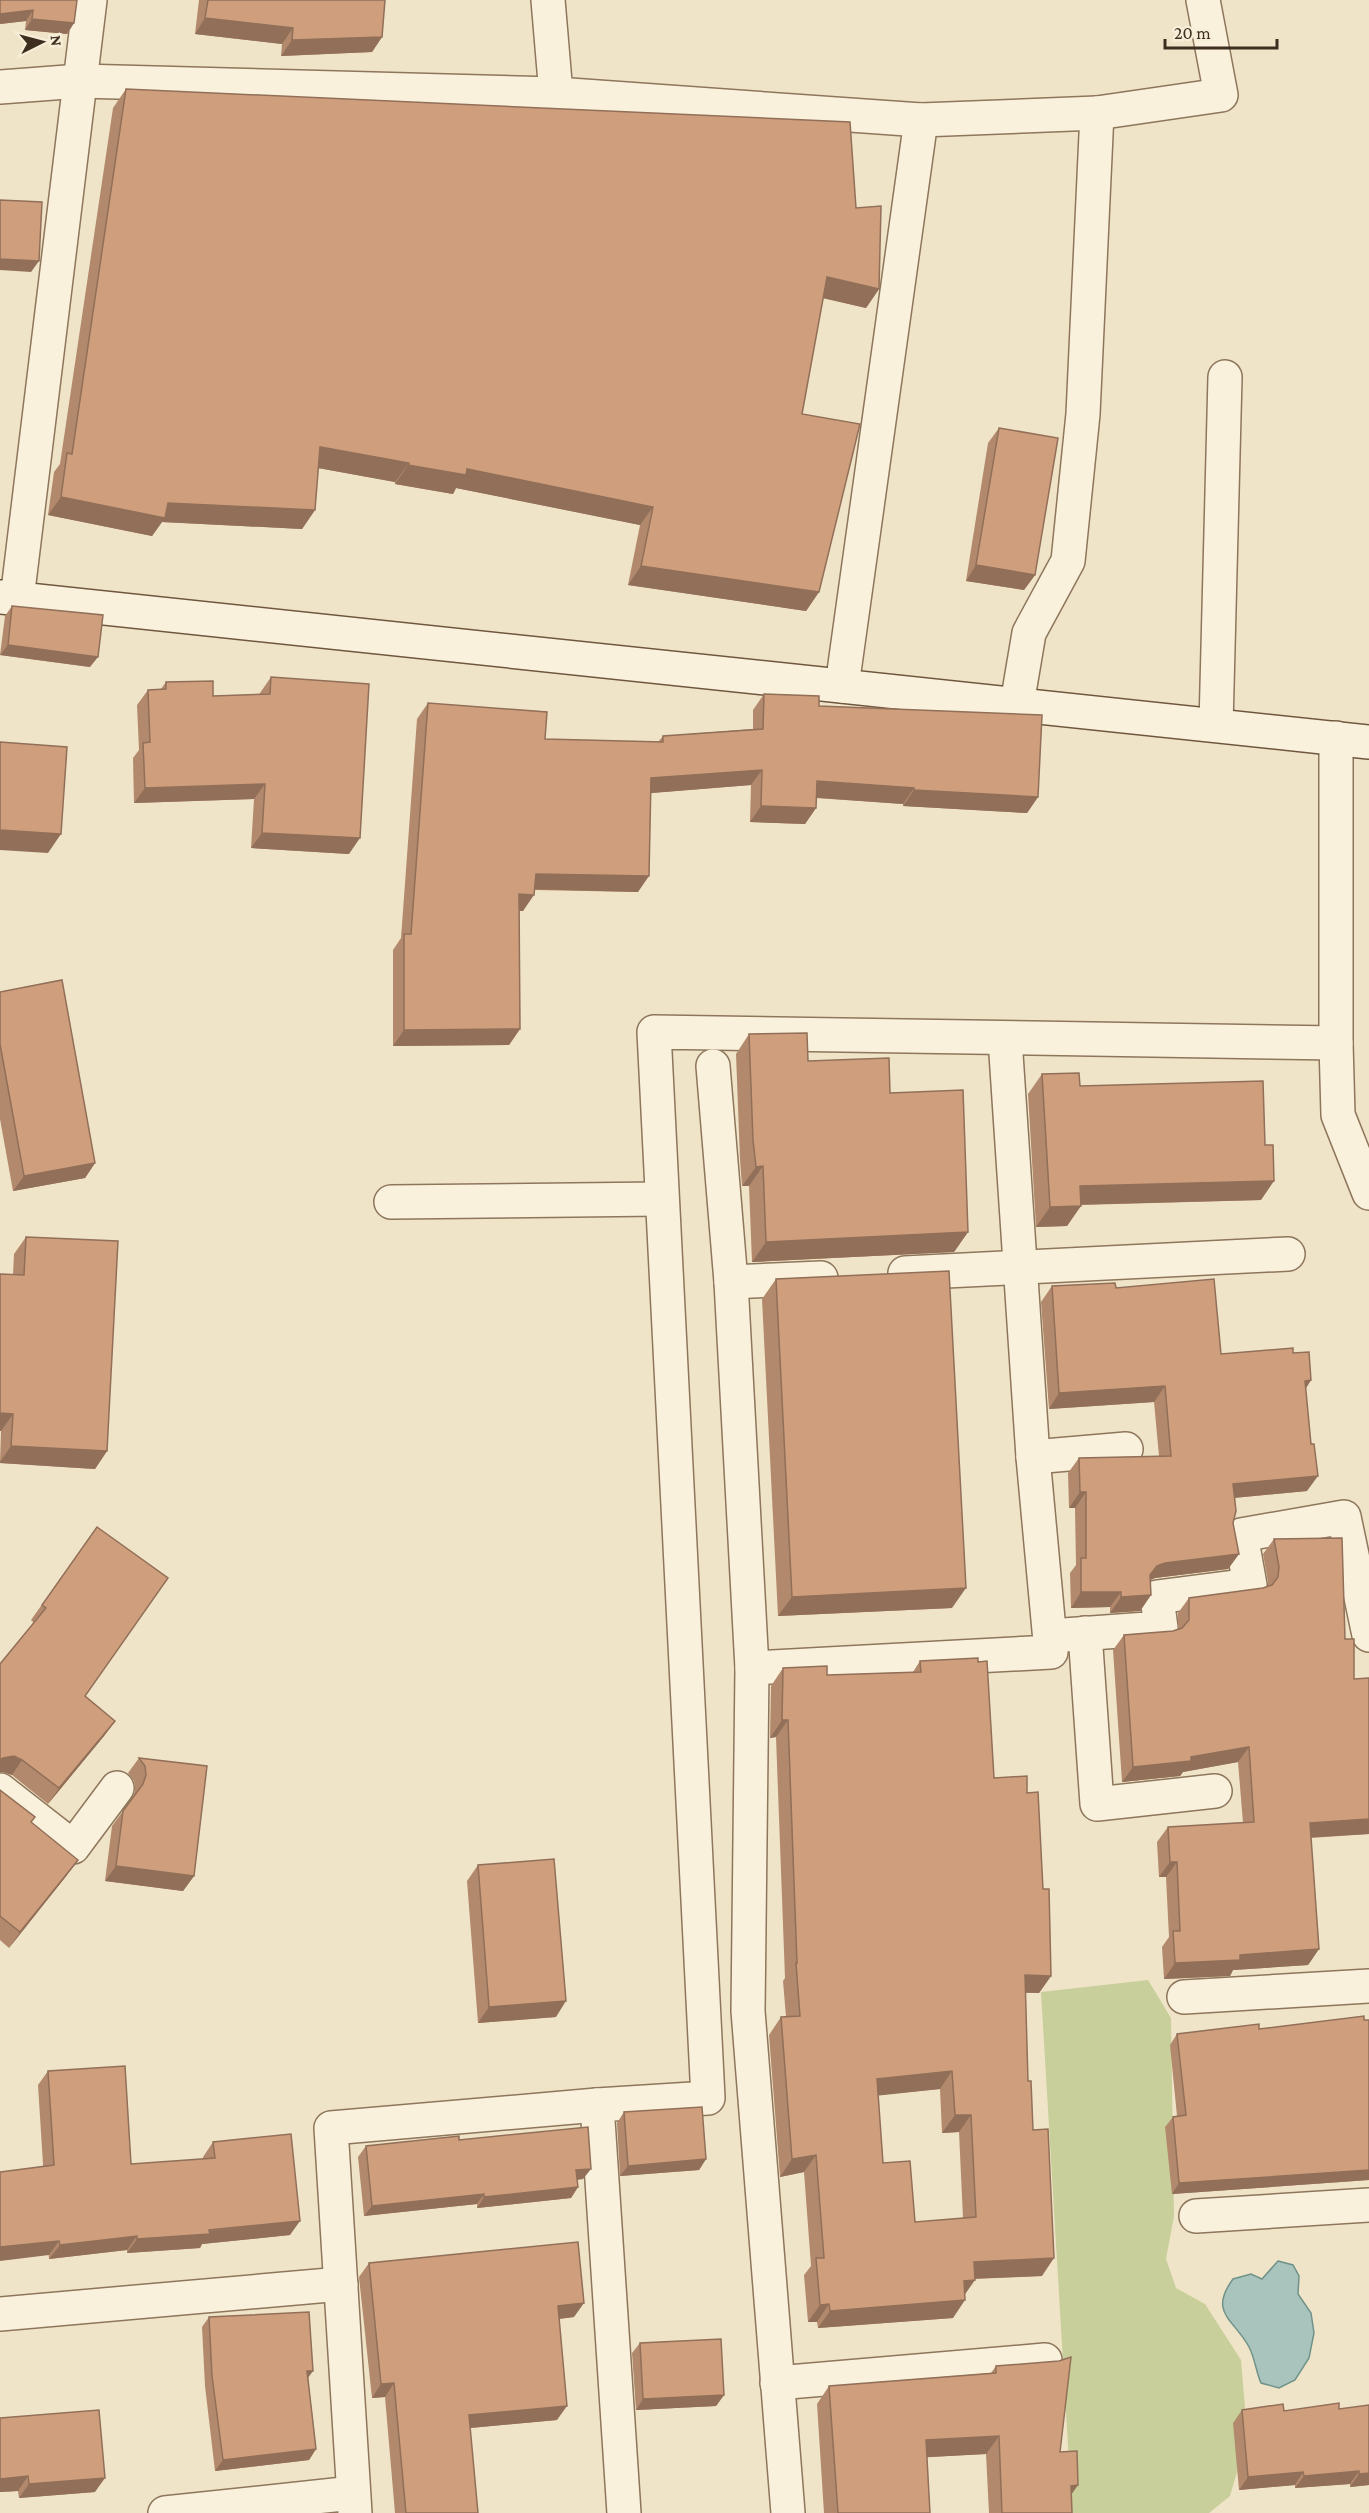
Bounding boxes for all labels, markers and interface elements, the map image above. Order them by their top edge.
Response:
north arrow [12,12,72,72]
scale bar [1165,12,1278,50]
text: 20 m [1174,23,1211,43]
text: N [47,34,65,47]

